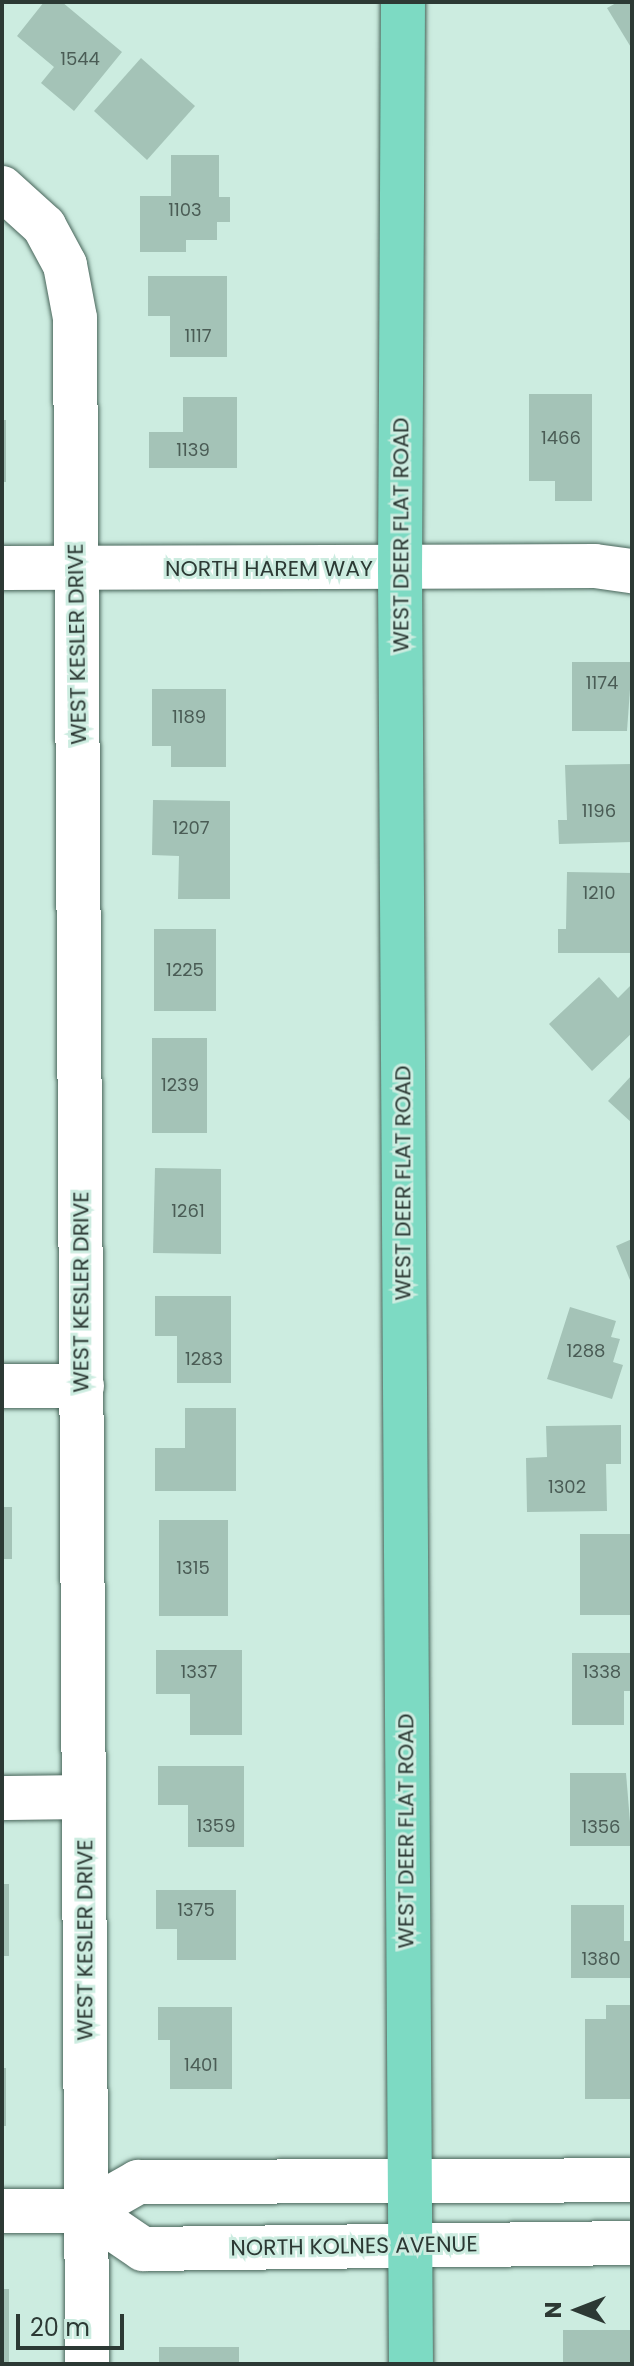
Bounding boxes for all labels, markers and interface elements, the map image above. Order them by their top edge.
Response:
house number: 1544 [60,48,100,70]
house number: 1103 [168,199,202,221]
house number: 1117 [184,325,212,347]
street label: WEST DEER FLAT ROAD [388,417,414,653]
house number: 1466 [541,427,581,449]
house number: 1139 [176,439,210,461]
street label: WEST KESLER DRIVE [62,543,92,745]
street label: NORTH HAREM WAY [165,556,373,582]
house number: 1174 [586,672,618,694]
house number: 1189 [172,706,206,728]
house number: 1196 [582,800,616,822]
house number: 1207 [172,817,210,839]
house number: 1210 [582,882,616,904]
house number: 1225 [166,959,204,981]
street label: WEST DEER FLAT ROAD [390,1065,416,1301]
house number: 1239 [161,1074,199,1096]
street label: WEST KESLER DRIVE [68,1191,94,1393]
house number: 1261 [171,1200,205,1222]
house number: 1288 [567,1340,605,1362]
house number: 1283 [185,1348,223,1370]
house number: 1302 [548,1476,586,1498]
house number: 1315 [176,1557,210,1579]
house number: 1337 [181,1661,217,1683]
house number: 1338 [583,1661,621,1683]
street label: WEST DEER FLAT ROAD [393,1713,419,1949]
house number: 1359 [196,1815,236,1837]
house number: 1356 [581,1816,621,1838]
street label: WEST KESLER DRIVE [72,1839,98,2041]
house number: 1375 [177,1899,215,1921]
house number: 1380 [581,1948,621,1970]
house number: 1401 [184,2054,218,2076]
street label: NORTH KOLNES AVENUE [230,2231,478,2261]
north arrow [538,2270,618,2350]
scale bar [20,2298,128,2348]
text: N [538,2302,569,2318]
text: 20 m [30,2311,90,2344]

